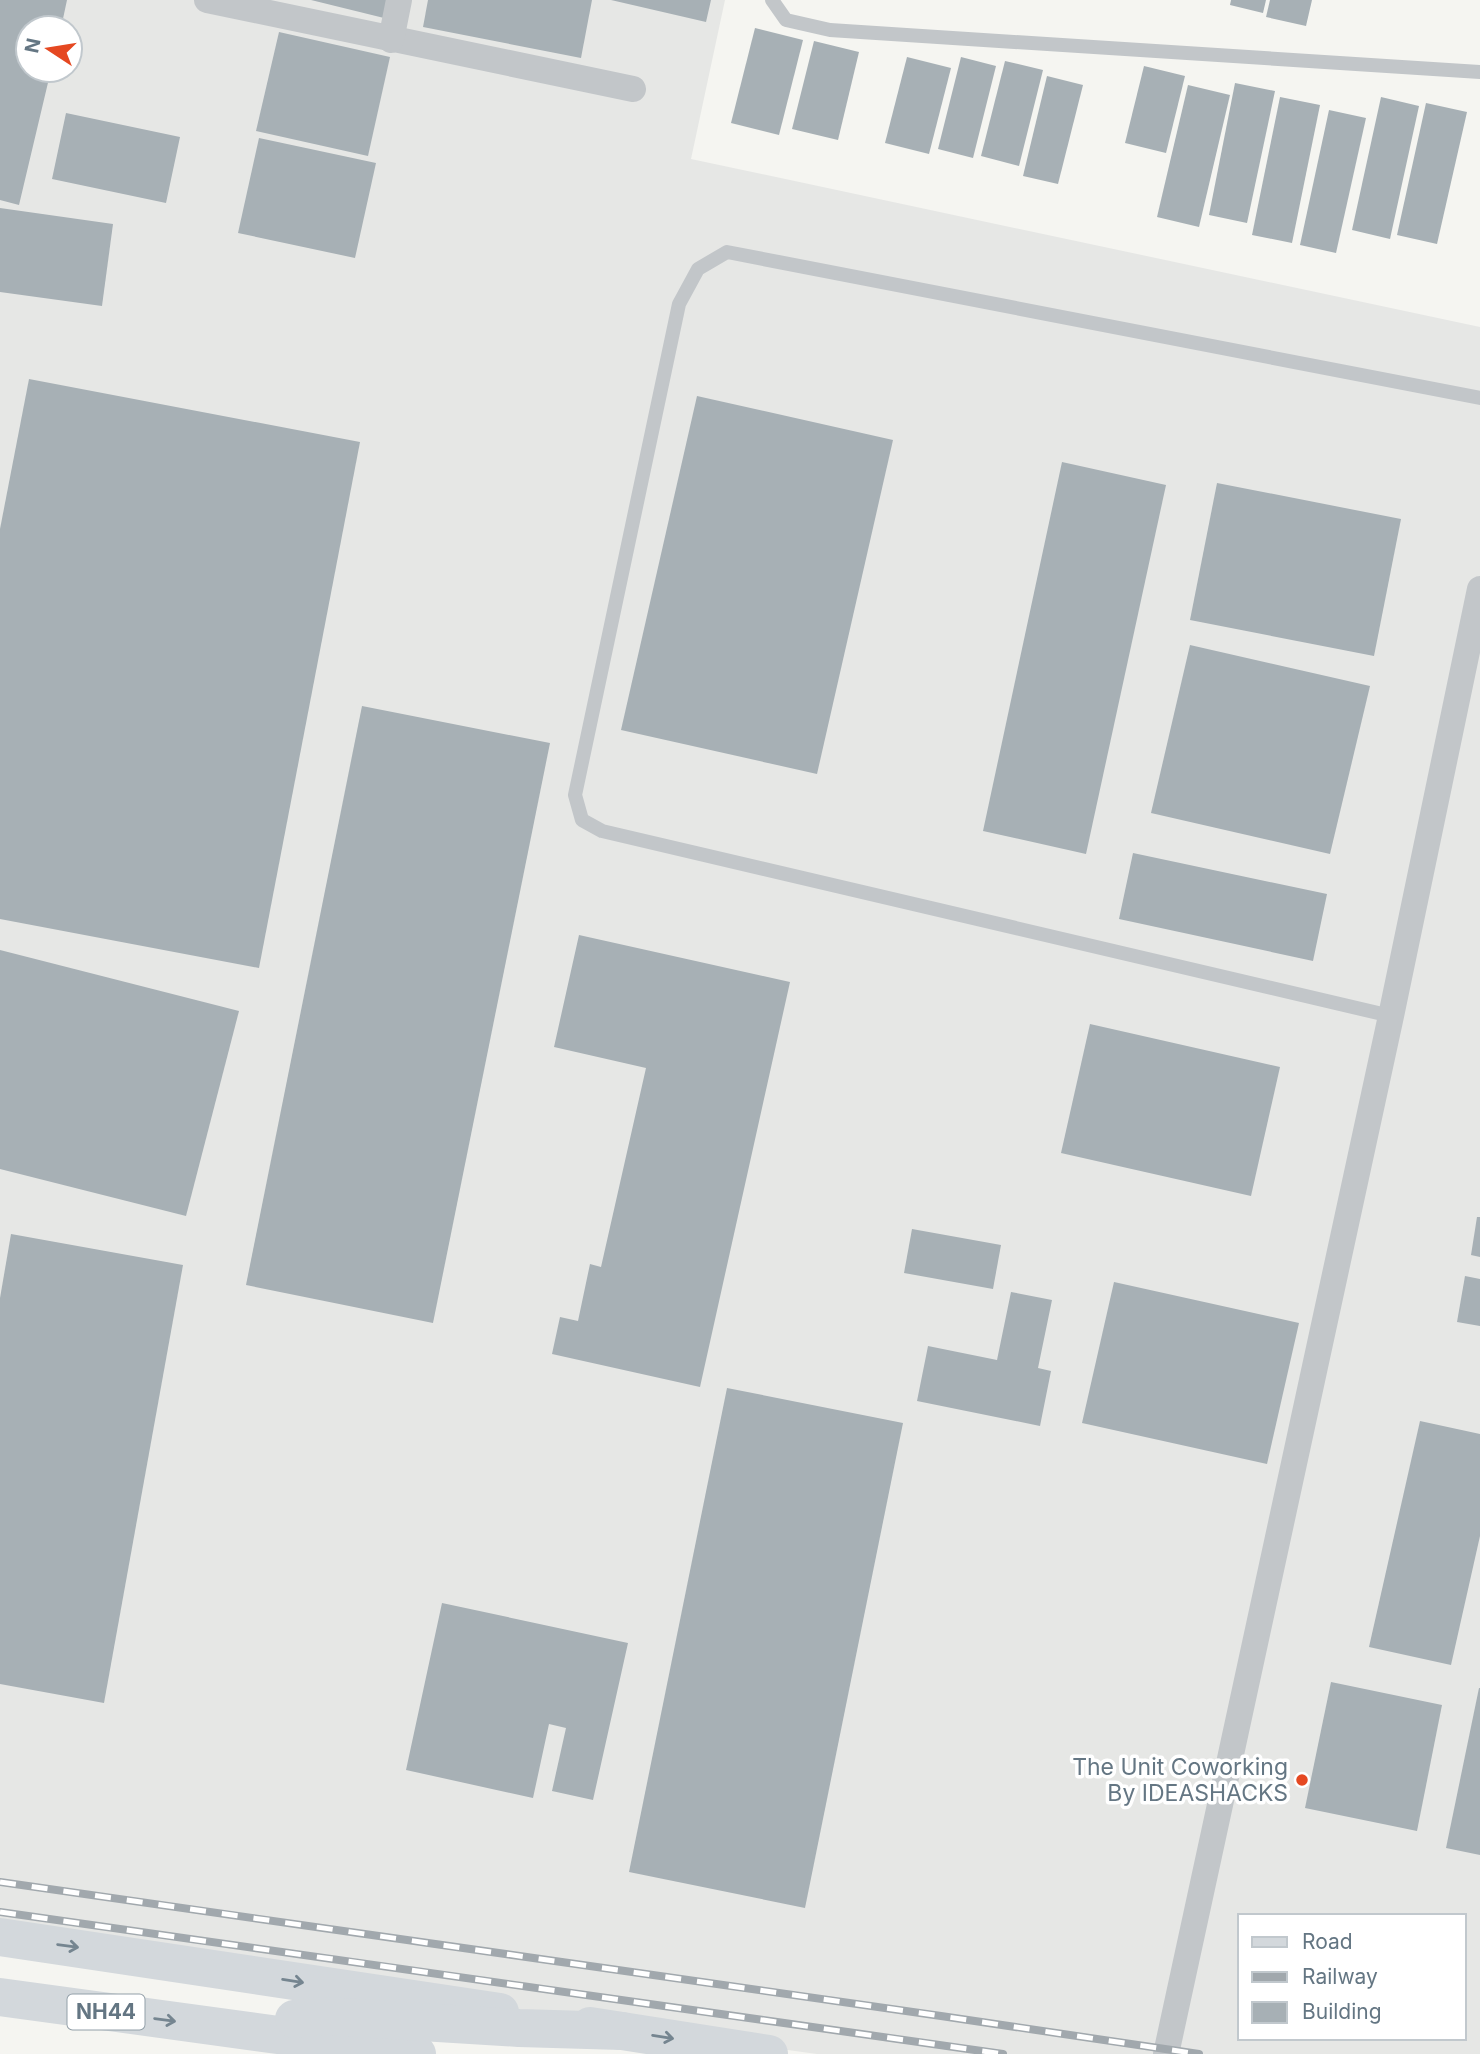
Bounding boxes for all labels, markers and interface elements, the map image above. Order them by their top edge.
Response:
north arrow [14,14,84,84]
text: N [20,36,46,55]
place label: The Unit Coworking By IDEASHACKS [1072,1753,1288,1807]
marker: The Unit Coworking By IDEASHACKS [1294,1772,1310,1788]
legend [1238,1914,1466,2040]
text: Road [1302,1929,1353,1954]
one-way arrow [56,1940,78,1953]
text: Railway [1302,1964,1378,1989]
one-way arrow [281,1975,303,1988]
road number: NH44 [68,1994,144,2030]
text: Building [1302,1999,1382,2024]
one-way arrow [153,2013,176,2026]
one-way arrow [651,2031,674,2044]

